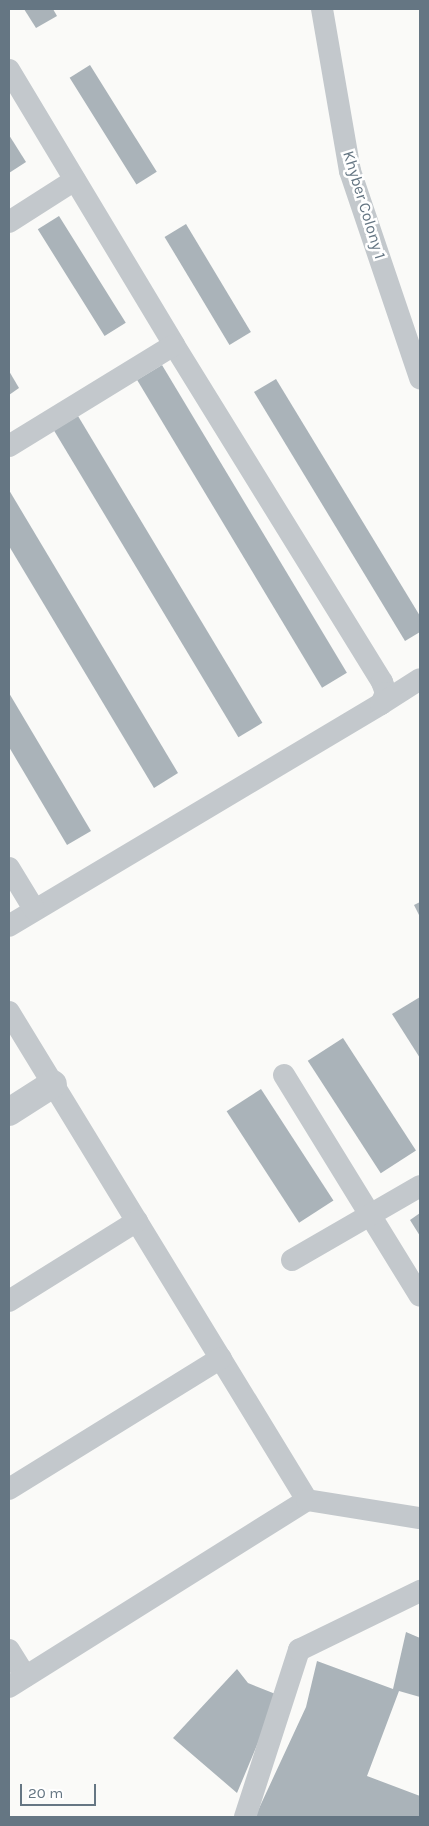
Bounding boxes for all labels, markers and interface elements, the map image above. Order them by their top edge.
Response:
street label: Khyber Colony 1 [338,149,390,261]
scale bar [22,1774,99,1806]
text: 20 m [28,1784,63,1802]

